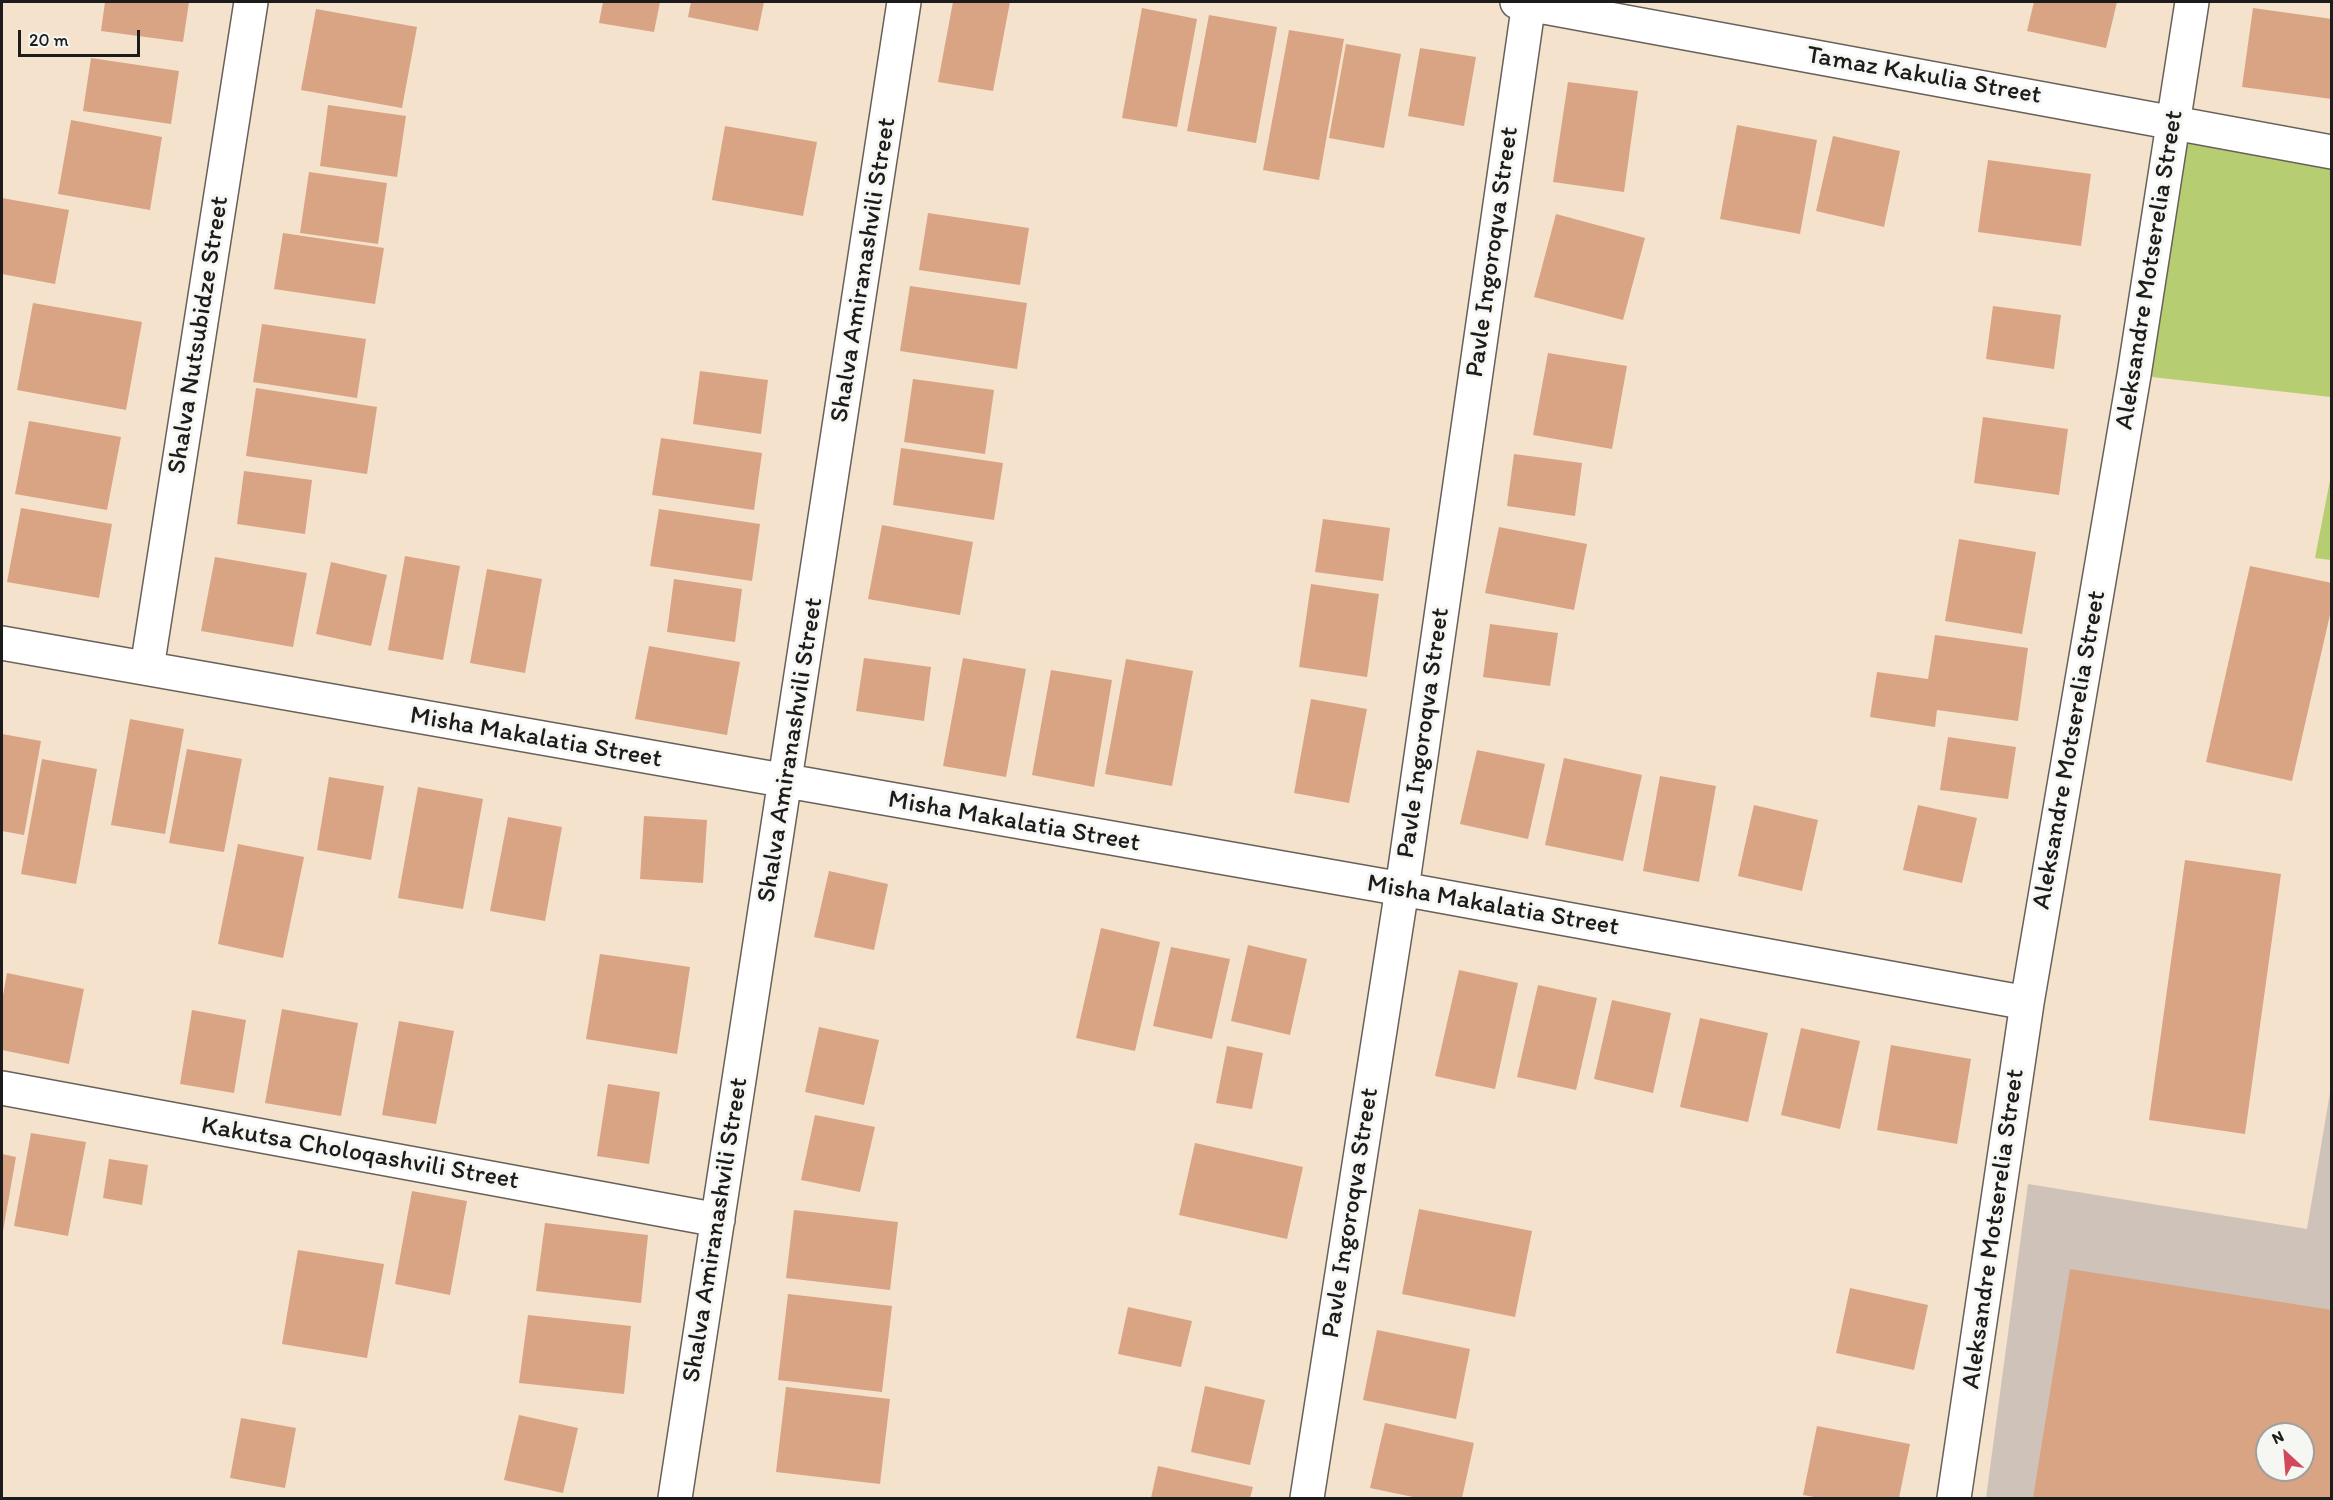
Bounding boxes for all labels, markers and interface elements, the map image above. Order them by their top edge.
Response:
scale bar [21,18,142,56]
text: 20 m [29,29,69,51]
street label: Tamaz Kakulia Street [1804,40,2044,112]
street label: Aleksandre Motserelia Street [2109,108,2191,432]
street label: Shalva Amiranashvili Street [824,115,904,425]
street label: Pavle Ingoroqva Street [1460,125,1526,379]
street label: Shalva Nutsubidze Street [162,194,236,476]
street label: Aleksandre Motserelia Street [2027,588,2113,912]
street label: Shalva Amiranashvili Street [751,595,831,905]
street label: Pavle Ingoroqva Street [1391,606,1457,860]
street label: Misha Makalatia Street [408,700,664,776]
street label: Misha Makalatia Street [886,784,1142,860]
street label: Misha Makalatia Street [1365,868,1621,944]
street label: Aleksandre Motserelia Street [1956,1067,2032,1391]
street label: Shalva Amiranashvili Street [676,1075,756,1385]
street label: Pavle Ingoroqva Street [1316,1086,1386,1340]
street label: Kakutsa Choloqashvili Street [199,1111,521,1197]
north arrow [2255,1422,2315,1482]
text: N [2269,1426,2287,1448]

